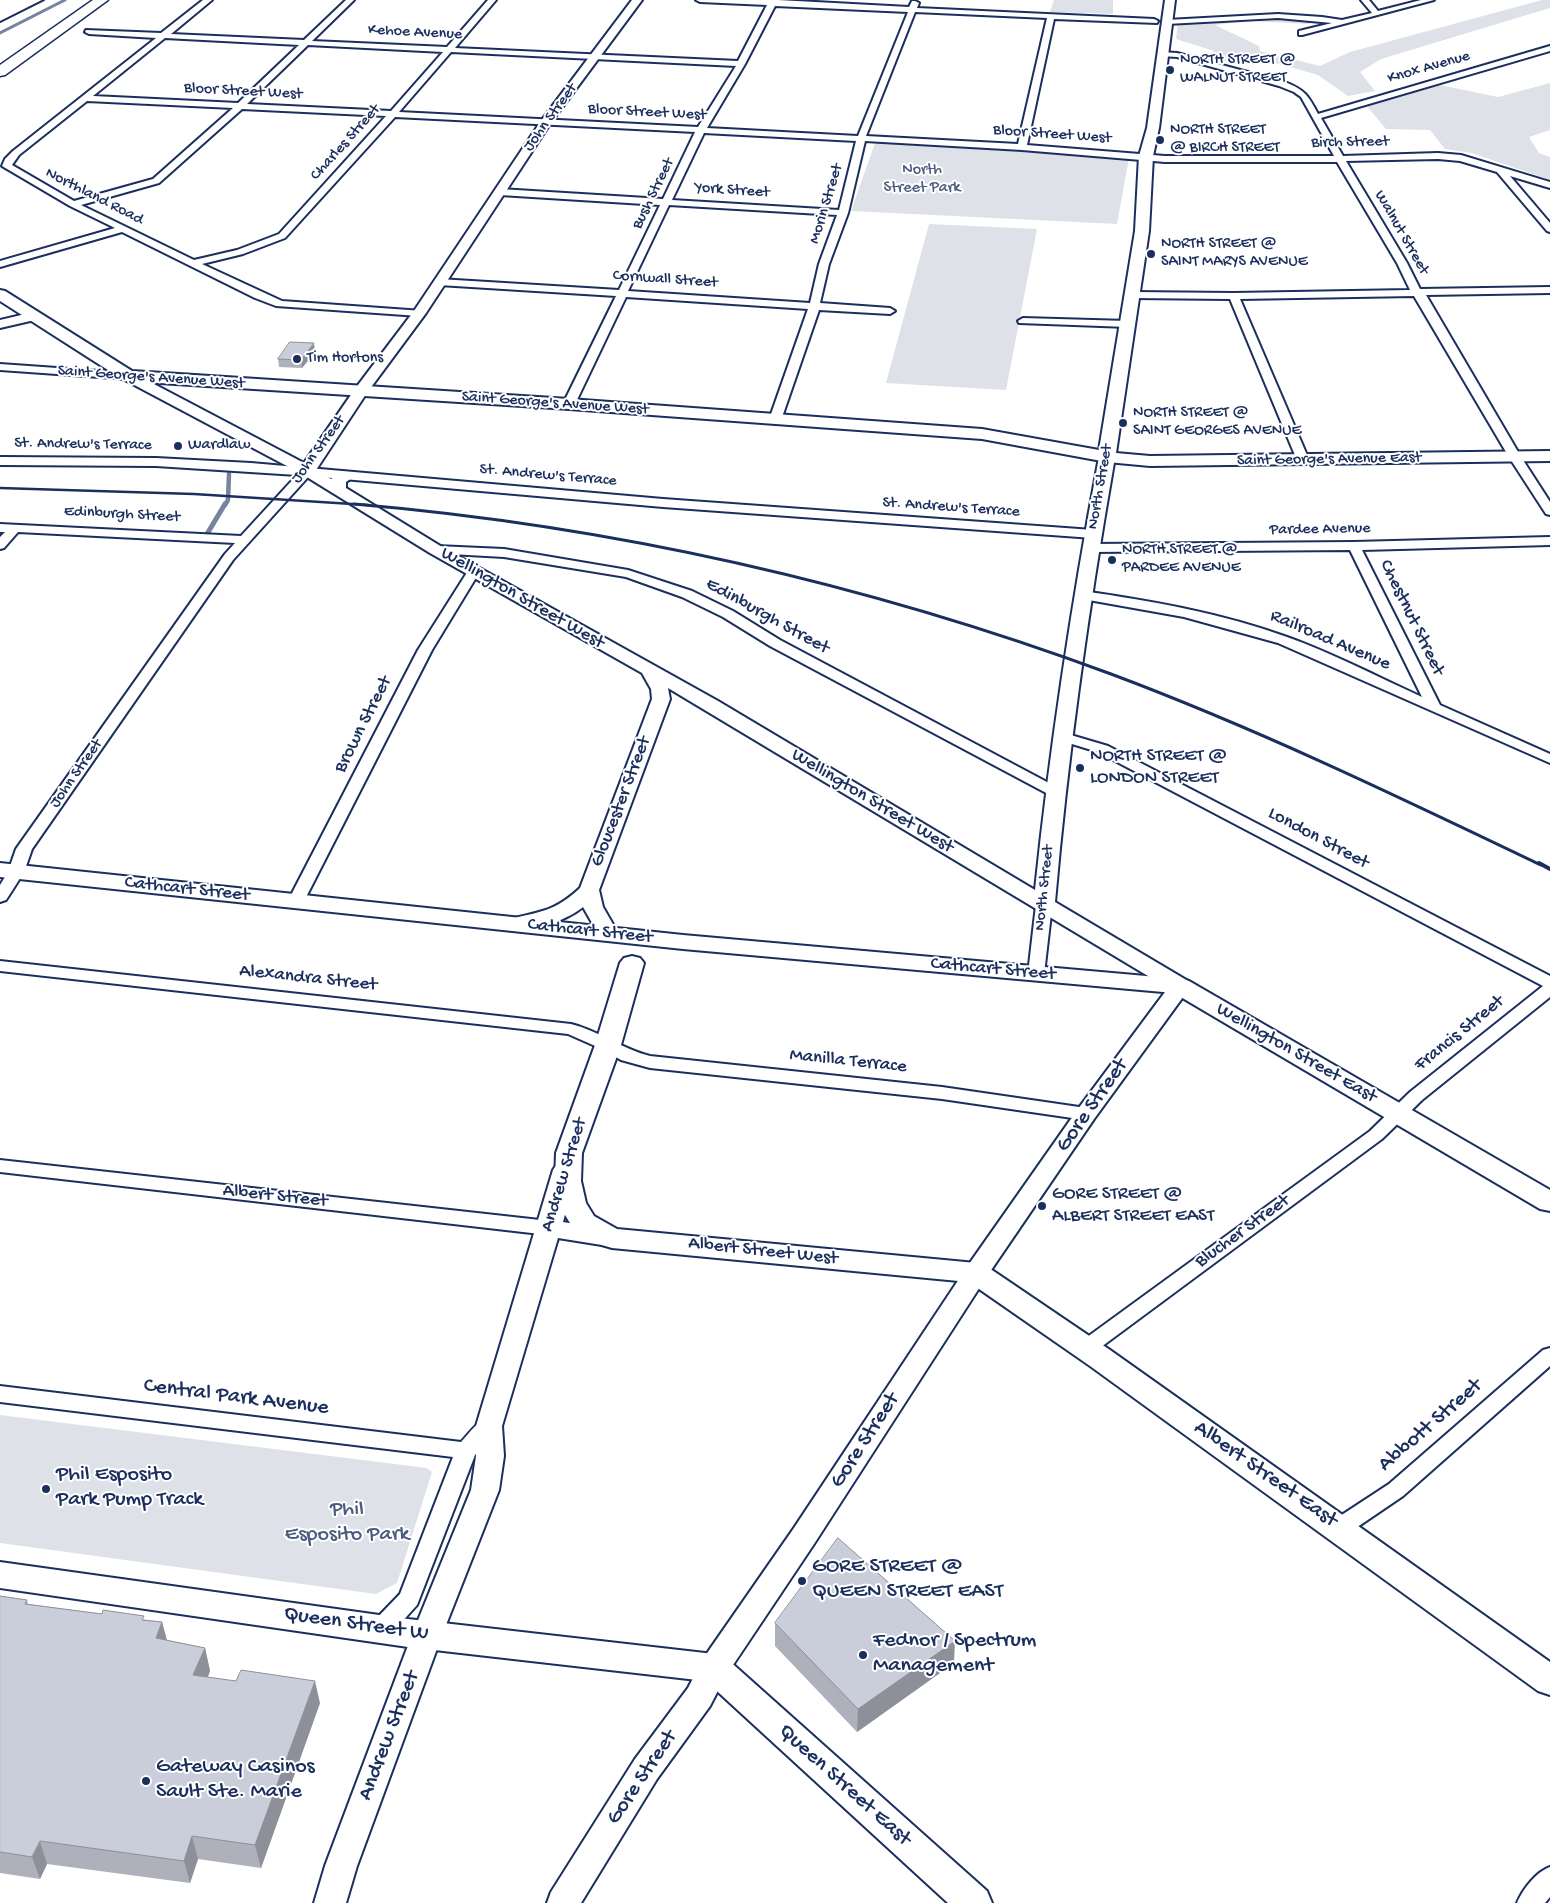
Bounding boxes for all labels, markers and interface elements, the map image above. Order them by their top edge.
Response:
street label: Kehoe Avenue [367,21,463,45]
street label: Knox Avenue [1385,47,1473,89]
place label: NORTH STREET @ WALNUT STREET [1180,51,1295,89]
marker: NORTH STREET @ WALNUT STREET [1164,64,1176,76]
street label: Bloor Street West [183,79,303,105]
street label: John Street [520,80,582,156]
street label: Bloor Street West [587,100,707,126]
street label: Charles Street [307,101,385,185]
street label: Bloor Street West [992,121,1112,149]
place label: NORTH STREET @ BIRCH STREET [1170,121,1280,159]
street label: Birch Street [1311,133,1389,153]
marker: NORTH STREET @ BIRCH STREET [1154,134,1166,146]
street label: Bush Street [629,155,679,233]
park label: North Street Park [884,161,960,199]
street label: Morin Street [806,162,848,246]
street label: Northland Road [42,164,146,230]
street label: York Street [694,179,770,203]
street label: Walnut Street [1369,187,1433,279]
place label: NORTH STREET @ SAINT MARYS AVENUE [1161,235,1308,273]
marker: NORTH STREET @ SAINT MARYS AVENUE [1145,248,1157,260]
street label: Cornwall Street [612,267,718,293]
place label: Tim Hortons [307,349,383,369]
marker: Tim Hortons [291,353,303,365]
street label: Saint George's Avenue West [57,362,245,394]
street label: Saint George's Avenue West [461,388,649,420]
place label: NORTH STREET @ SAINT GEORGES AVENUE [1133,404,1301,442]
street label: John Street [288,412,350,488]
marker: NORTH STREET @ SAINT GEORGES AVENUE [1117,417,1129,429]
street label: St. Andrew's Terrace [14,434,152,456]
place label: Wardlaw [188,436,250,456]
marker: Wardlaw [172,440,184,452]
street label: North Street [1084,443,1118,531]
street label: Saint George's Avenue East [1237,449,1421,471]
street label: St. Andrew's Terrace [479,460,617,492]
street label: St. Andrew's Terrace [882,494,1020,522]
street label: Edinburgh Street [63,502,181,528]
street label: Pardee Avenue [1269,520,1371,540]
place label: NORTH STREET @ PARDEE AVENUE [1122,541,1241,579]
street label: Wellington Street West [436,543,608,655]
marker: NORTH STREET @ PARDEE AVENUE [1106,554,1118,566]
street label: Chestnut Street [1373,556,1449,680]
street label: Edinburgh Street [701,574,833,660]
street label: Railroad Avenue [1266,605,1394,677]
street label: Brown Street [330,673,398,777]
street label: Gloucester Street [587,734,657,870]
street label: John Street [46,736,108,812]
street label: Wellington Street West [787,745,957,859]
place label: NORTH STREET @ LONDON STREET [1090,746,1227,790]
marker: NORTH STREET @ LONDON STREET [1074,762,1086,774]
street label: London Street [1264,803,1372,875]
street label: North Street [1031,844,1059,932]
street label: Cathcart Street [123,872,251,908]
street label: Cathcart Street [526,914,654,950]
street label: Cathcart Street [930,953,1056,987]
street label: Alexandra Street [238,960,378,998]
street label: Francis Street [1411,991,1509,1077]
street label: Wellington Street East [1212,999,1380,1109]
street label: Manilla Terrace [788,1045,908,1079]
street label: Gore Street [1051,1054,1135,1158]
street label: Andrew Street [537,1115,593,1235]
street label: Albert Street [222,1180,328,1214]
place label: GORE STREET @ ALBERT STREET EAST [1052,1184,1214,1228]
street label: Blucher Street [1191,1190,1295,1274]
marker: GORE STREET @ ALBERT STREET EAST [1036,1200,1048,1212]
street label: Albert Street West [687,1233,839,1271]
street label: Central Park Avenue [142,1374,330,1422]
street label: Abbott Street [1373,1374,1489,1478]
street label: Gore Street [825,1388,907,1494]
street label: Albert Street East [1188,1416,1342,1534]
place label: Phil Esposito Park Pump Track [56,1463,203,1514]
marker: Phil Esposito Park Pump Track [40,1483,52,1495]
park label: Phil Esposito Park [285,1498,409,1550]
place label: GORE STREET @ QUEEN STREET EAST [812,1555,1003,1606]
marker: GORE STREET @ QUEEN STREET EAST [796,1575,808,1587]
street label: Queen Street W [282,1602,430,1648]
place label: Fednor / Spectrum Management [873,1629,1036,1680]
marker: Fednor / Spectrum Management [857,1649,869,1661]
street label: Andrew Street [353,1668,427,1804]
street label: Queen Street East [772,1719,916,1853]
street label: Gore Street [602,1726,684,1830]
place label: Gateway Casinos Sault Ste. Marie [156,1755,315,1806]
marker: Gateway Casinos Sault Ste. Marie [140,1775,152,1787]

